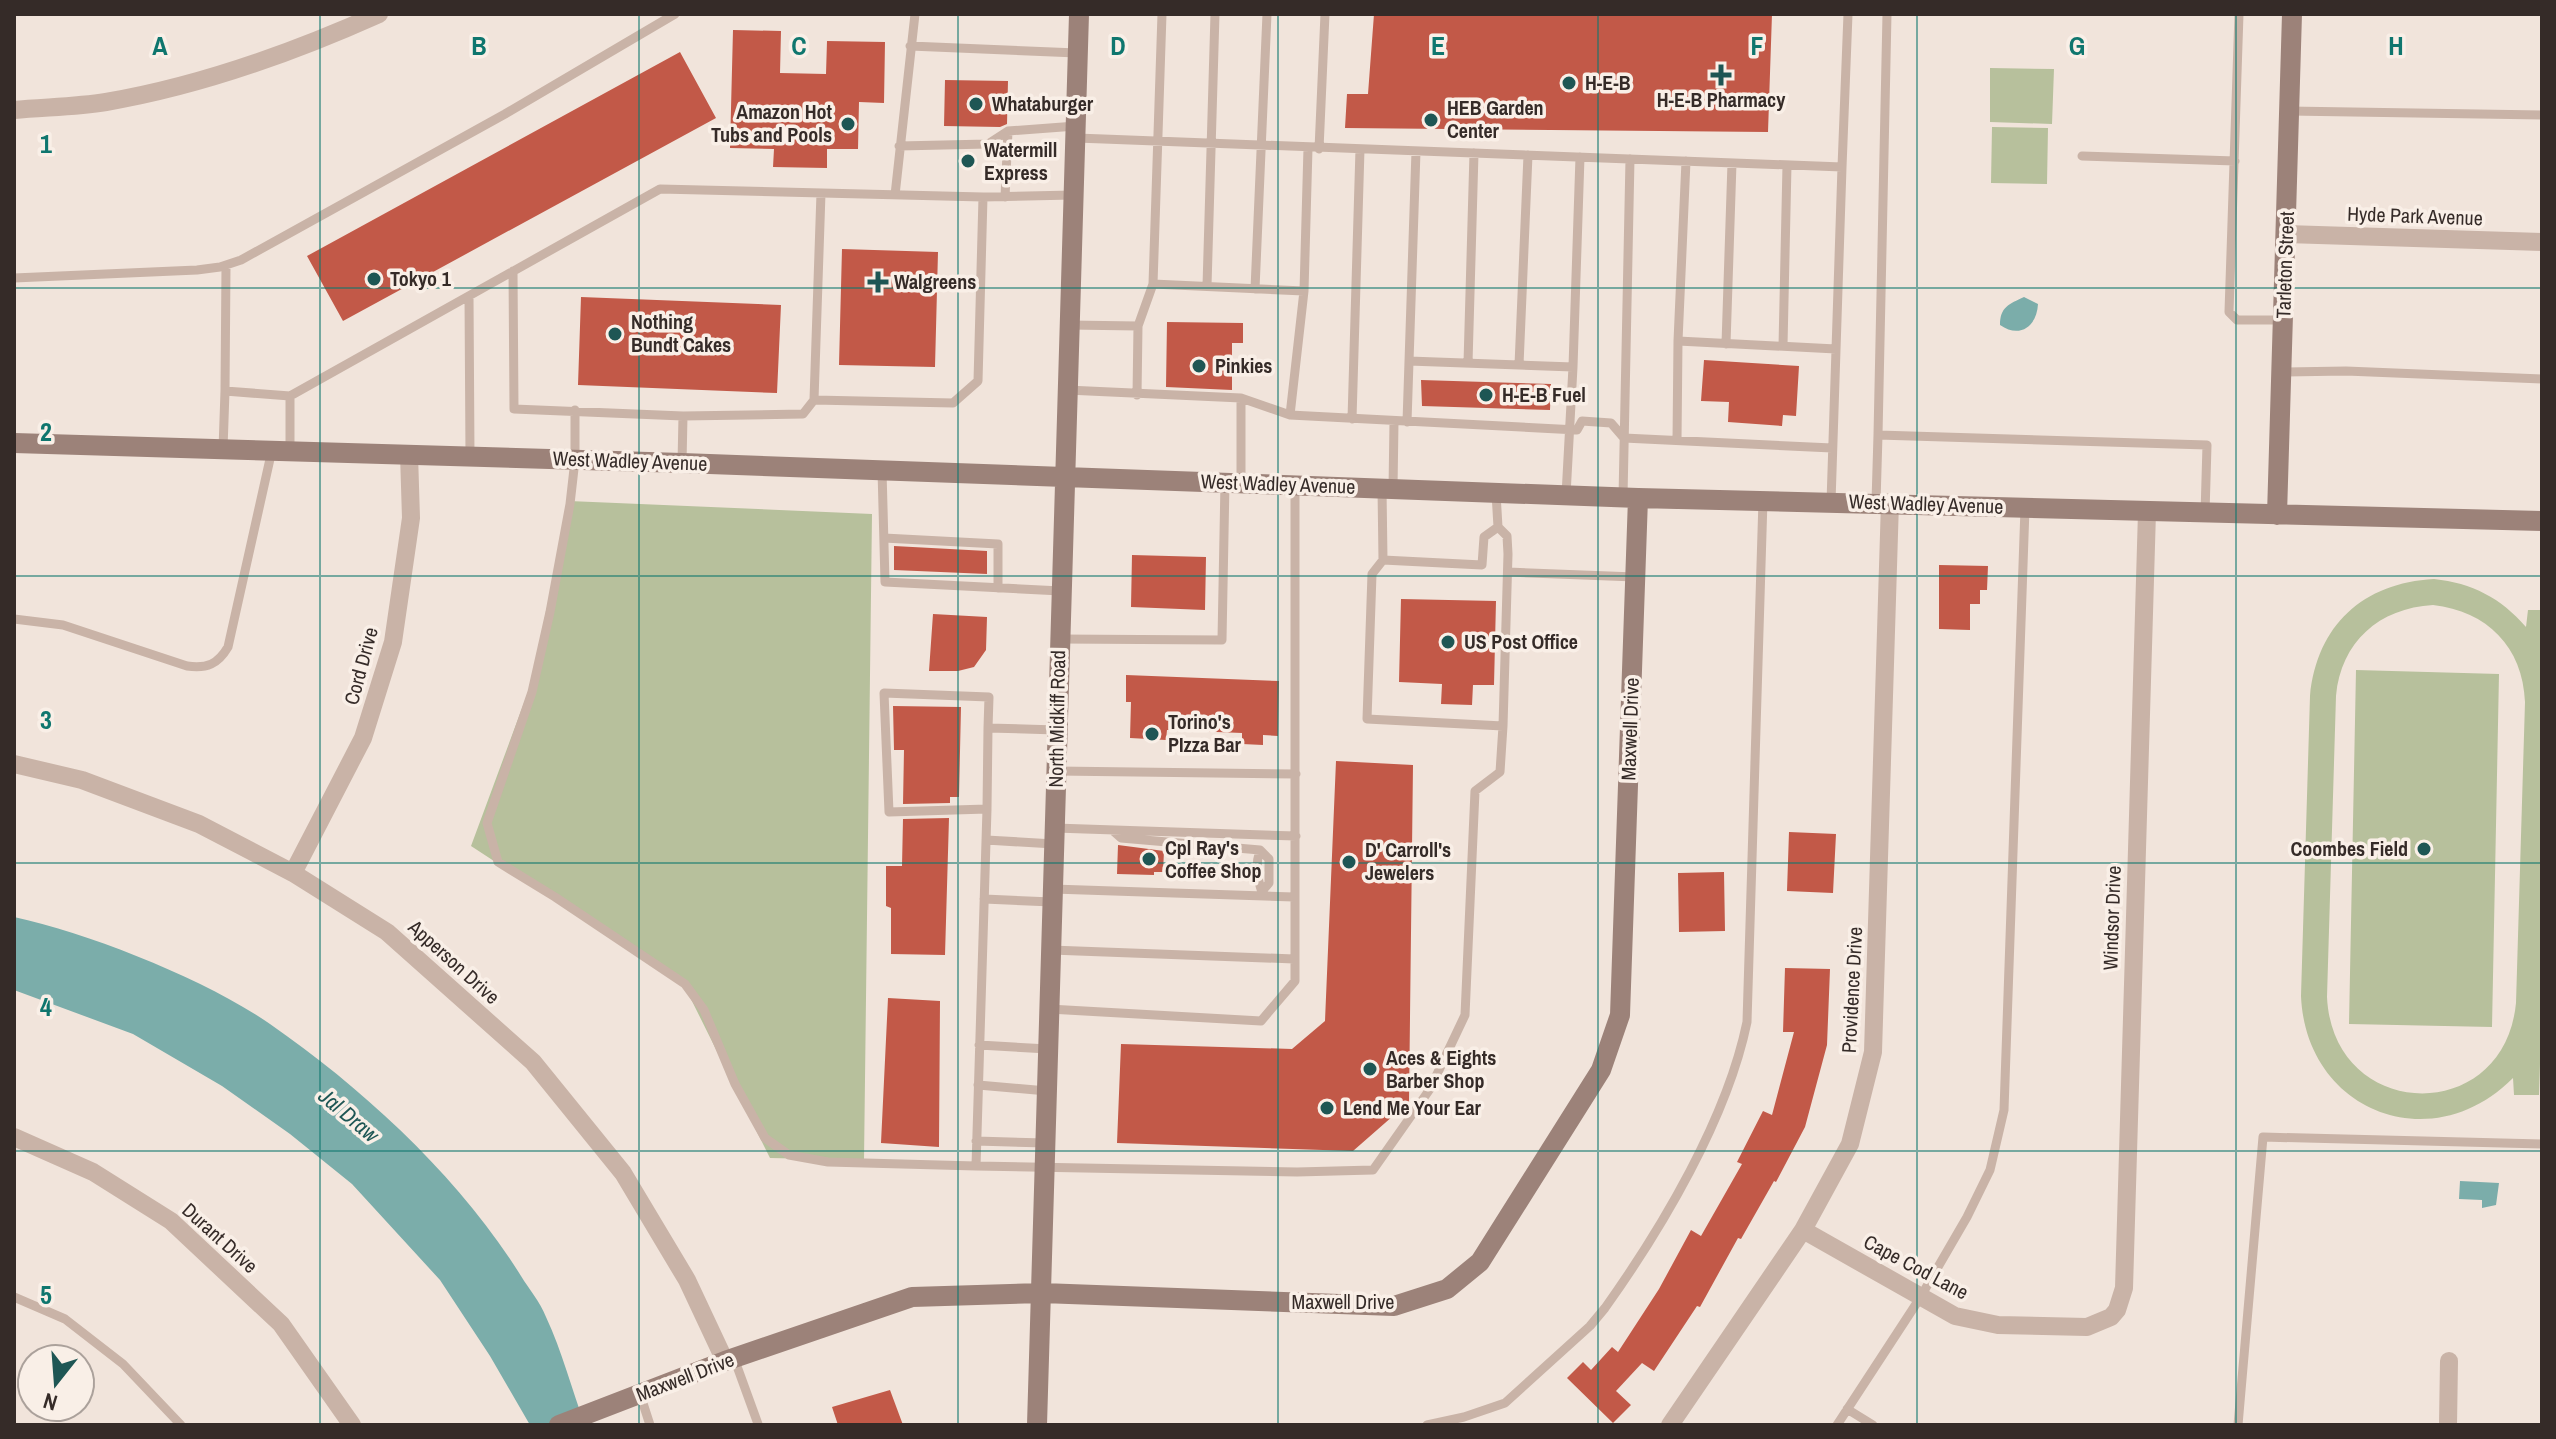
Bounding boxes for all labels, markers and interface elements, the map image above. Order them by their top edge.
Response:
text: A [152,28,168,63]
text: B [471,28,487,63]
text: C [791,28,807,63]
text: D [1110,28,1126,63]
text: E [1431,28,1445,63]
text: F [1750,28,1764,63]
text: G [2069,28,2085,63]
text: H [2388,28,2404,63]
marker: H-E-B Pharmacy [1712,66,1730,84]
place label: H-E-B [1585,69,1631,96]
marker: H-E-B [1560,74,1578,92]
place label: H-E-B Pharmacy [1657,86,1786,113]
place label: Whataburger [992,90,1094,117]
place label: HEB Garden Center [1447,94,1544,144]
marker: Whataburger [967,95,985,113]
place label: Amazon Hot Tubs and Pools [711,98,833,148]
marker: HEB Garden Center [1422,111,1440,129]
marker: Amazon Hot Tubs and Pools [839,115,857,133]
text: 1 [40,126,52,161]
place label: Watermill Express [984,136,1057,186]
marker: Watermill Express [959,152,977,170]
street label: Hyde Park Avenue [2347,200,2483,231]
street label: Tarleton Street [2269,211,2300,319]
place label: Tokyo 1 [390,265,452,292]
place label: Walgreens [894,268,976,295]
marker: Tokyo 1 [365,270,383,288]
marker: Walgreens [869,273,887,291]
place label: Nothing Bundt Cakes [631,308,731,358]
marker: Nothing Bundt Cakes [606,325,624,343]
place label: Pinkies [1215,352,1272,379]
marker: Pinkies [1190,357,1208,375]
place label: H-E-B Fuel [1502,381,1586,408]
marker: H-E-B Fuel [1477,386,1495,404]
text: 2 [40,414,52,449]
street label: West Wadley Avenue [552,444,708,477]
street label: West Wadley Avenue [1200,467,1356,500]
street label: West Wadley Avenue [1848,487,2004,520]
street label: Cord Drive [337,624,384,708]
place label: US Post Office [1464,628,1578,655]
marker: US Post Office [1439,633,1457,651]
street label: North Midkiff Road [1042,650,1071,788]
street label: Maxwell Drive [1614,677,1645,781]
text: 3 [40,702,52,737]
place label: Torino's PIzza Bar [1168,708,1242,758]
marker: Torino's PIzza Bar [1143,725,1161,743]
place label: Cpl Ray's Coffee Shop [1165,834,1262,884]
place label: Coombes Field [2290,835,2408,862]
place label: D' Carroll's Jewelers [1365,836,1451,886]
marker: Coombes Field [2415,840,2433,858]
marker: Cpl Ray's Coffee Shop [1140,850,1158,868]
marker: D' Carroll's Jewelers [1340,853,1358,871]
street label: Windsor Drive [2096,865,2127,971]
street label: Apperson Drive [402,913,506,1010]
street label: Providence Drive [1835,926,1868,1054]
text: 4 [40,989,52,1024]
place label: Aces & Eights Barber Shop [1386,1044,1496,1094]
marker: Aces & Eights Barber Shop [1361,1060,1379,1078]
water label: Jal Draw [312,1080,386,1150]
place label: Lend Me Your Ear [1343,1094,1482,1121]
marker: Lend Me Your Ear [1318,1099,1336,1117]
street label: Durant Drive [177,1196,264,1279]
street label: Cape Cod Lane [1859,1228,1973,1305]
text: 5 [40,1277,52,1312]
street label: Maxwell Drive [1292,1288,1394,1315]
north arrow [16,1343,96,1423]
street label: Maxwell Drive [632,1345,738,1408]
text: N [40,1386,61,1418]

